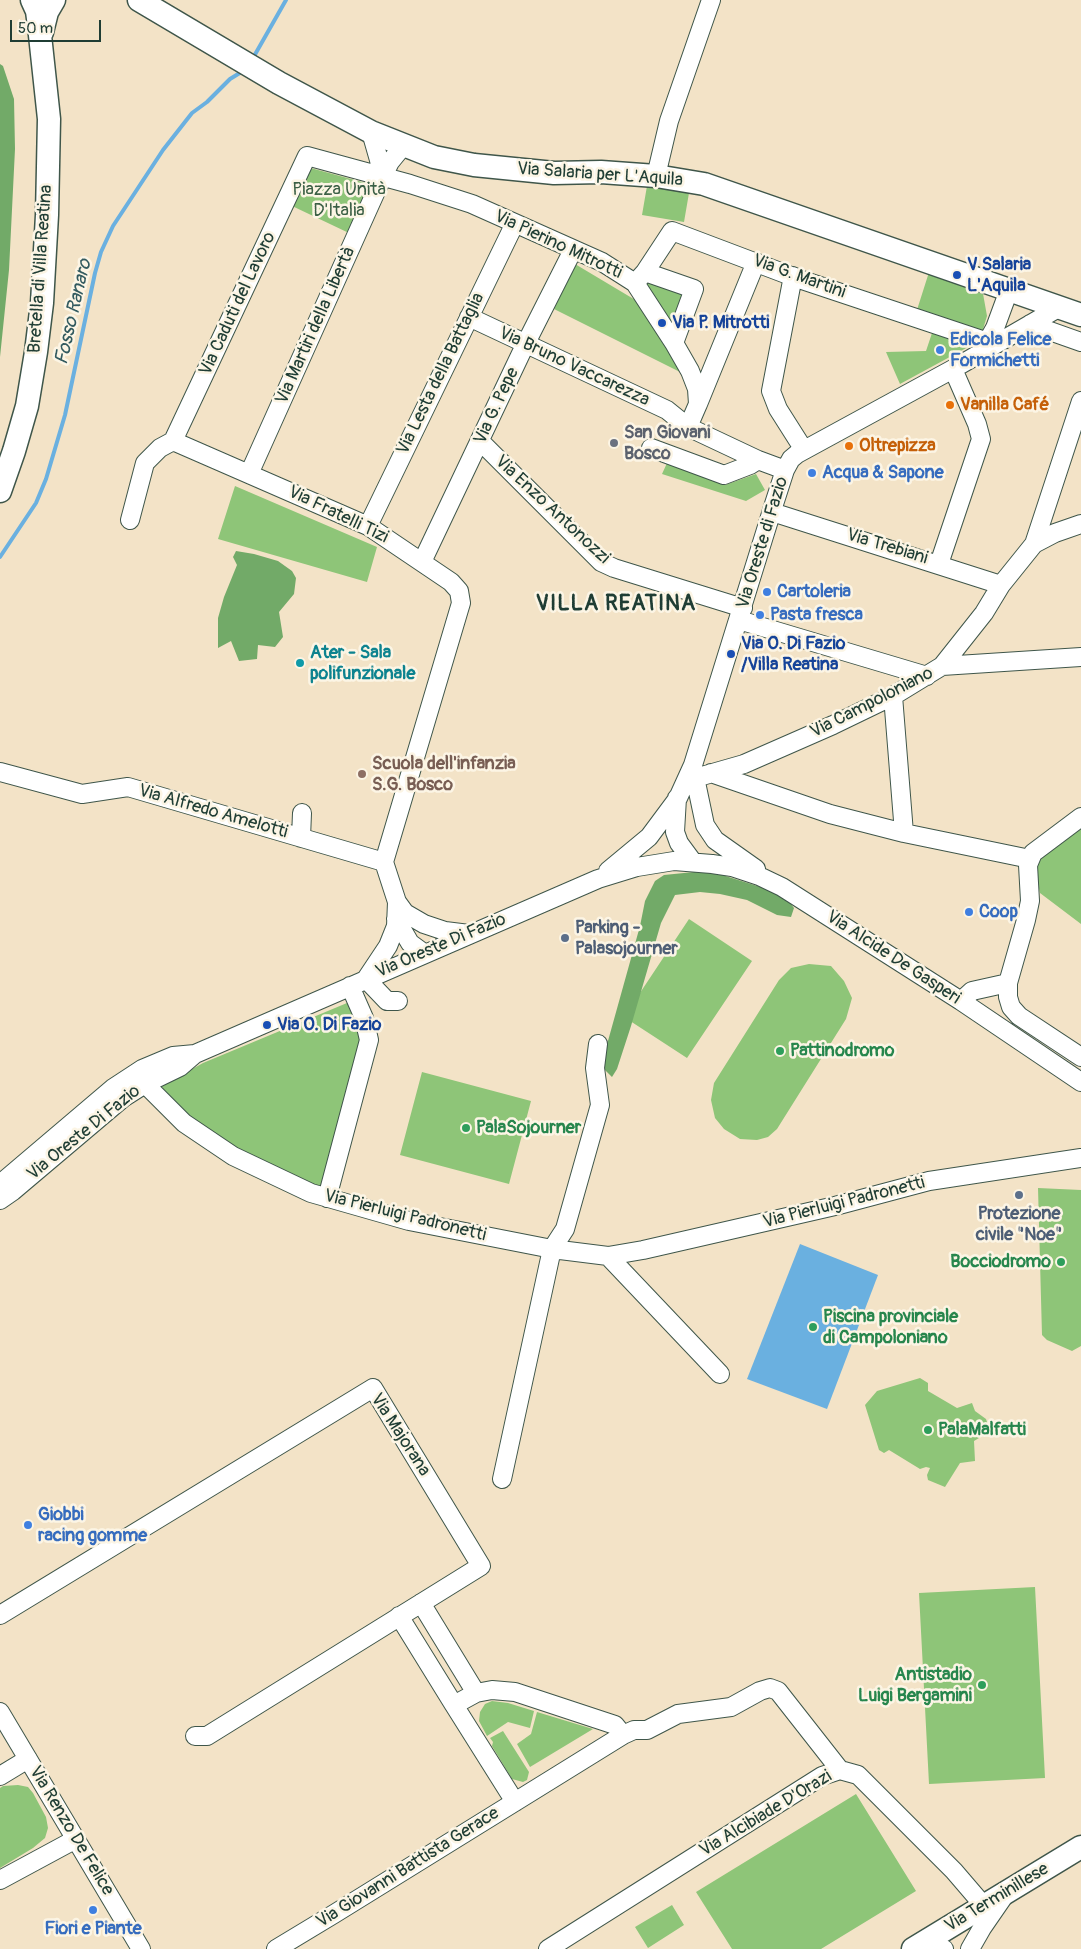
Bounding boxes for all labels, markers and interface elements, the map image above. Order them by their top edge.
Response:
scale bar [12,10,104,42]
text: 50 m [18,19,53,38]
street label: Via Salaria per L'Aquila [516,158,684,192]
park label: Piazza Unità D'Italia [292,179,386,222]
street label: Bretella di Villa Reatina [24,184,58,354]
street label: Via Pierino Mitrotti [491,206,625,284]
street label: Via Caduti del Lavoro [195,229,281,379]
street label: Via Martiri della Libertà [272,244,360,408]
street label: Via G. Martini [750,250,848,304]
place label: V Salaria L'Aquila [967,254,1031,296]
water label: Fosso Ranaro [51,257,97,367]
marker: V Salaria L'Aquila [951,269,963,281]
street label: Via Lesta della Battaglia [392,290,490,458]
place label: Via P. Mitrotti [672,312,769,334]
marker: Via P. Mitrotti [656,317,668,329]
street label: Via Bruno Vaccarezza [495,323,653,411]
place label: Edicola Felice Formichetti [950,329,1051,372]
marker: Edicola Felice Formichetti [934,344,946,356]
street label: Via G. Pepe [470,364,524,448]
place label: Vanilla Café [960,394,1049,416]
marker: Vanilla Café [944,399,956,411]
place label: San Giovani Bosco [624,422,711,464]
place label: Oltrepizza [859,435,936,457]
marker: San Giovani Bosco [608,437,620,449]
marker: Oltrepizza [843,440,855,452]
street label: Via Enzo Antonozzi [490,451,614,569]
place label: Acqua & Sapone [822,462,944,484]
marker: Acqua & Sapone [806,467,818,479]
street label: Via Oreste di Fazio [733,474,793,612]
street label: Via Fratelli Tizi [284,481,392,549]
street label: Via Trebiani [844,524,930,570]
place label: Cartoleria [777,581,851,603]
marker: Cartoleria [761,586,773,598]
district label: VILLA REATINA [534,591,698,617]
place label: Pasta fresca [770,604,863,626]
marker: Pasta fresca [754,609,766,621]
place label: Via O. Di Fazio /Villa Reatina [741,633,845,676]
place label: Ater - Sala polifunzionale [310,642,415,684]
marker: Via O. Di Fazio /Villa Reatina [725,648,737,660]
marker: Ater - Sala polifunzionale [294,657,306,669]
street label: Via Campoloniano [807,663,937,743]
place label: Scuola dell'infanzia S.G. Bosco [372,753,516,796]
marker: Scuola dell'infanzia S.G. Bosco [356,768,368,780]
street label: Via Alfredo Amelotti [136,780,290,844]
place label: Coop [979,901,1018,923]
marker: Coop [963,906,975,918]
street label: Via Alcide De Gasperi [822,907,964,1009]
street label: Via Oreste Di Fazio [373,909,509,983]
place label: Parking - Palasojourner [575,917,678,960]
marker: Parking - Palasojourner [559,932,571,944]
place label: Via O. Di Fazio [277,1014,381,1036]
marker: Via O. Di Fazio [261,1019,273,1031]
place label: Pattinodromo [790,1040,894,1062]
marker: Pattinodromo [774,1045,786,1057]
street label: Via Oreste Di Fazio [23,1081,145,1185]
place label: PalaSojourner [476,1117,581,1139]
marker: PalaSojourner [460,1122,472,1134]
street label: Via Pierluigi Padronetti [761,1172,927,1234]
street label: Via Pierluigi Padronetti [322,1185,488,1247]
marker: Protezione civile "Noe" [1013,1189,1025,1201]
place label: Protezione civile "Noe" [976,1203,1062,1246]
place label: Bocciodromo [950,1251,1051,1273]
marker: Bocciodromo [1055,1256,1067,1268]
place label: Piscina provinciale di Campoloniano [823,1306,958,1348]
marker: Piscina provinciale di Campoloniano [807,1321,819,1333]
street label: Via Majorana [365,1390,435,1480]
place label: PalaMalfatti [938,1419,1026,1441]
marker: PalaMalfatti [922,1424,934,1436]
place label: Giobbi racing gomme [38,1504,147,1546]
marker: Giobbi racing gomme [22,1519,34,1531]
place label: Antistadio Luigi Bergamini [858,1664,972,1706]
marker: Antistadio Luigi Bergamini [976,1679,988,1691]
street label: Via Renzo De Felice [24,1762,118,1900]
street label: Via Alcibiade D'Orazi [696,1766,836,1862]
street label: Via Giovanni Battista Gerace [313,1803,503,1933]
street label: Via Terminillese [941,1859,1053,1937]
marker: Fiori e Piante [87,1904,99,1916]
place label: Fiori e Piante [44,1918,142,1940]

